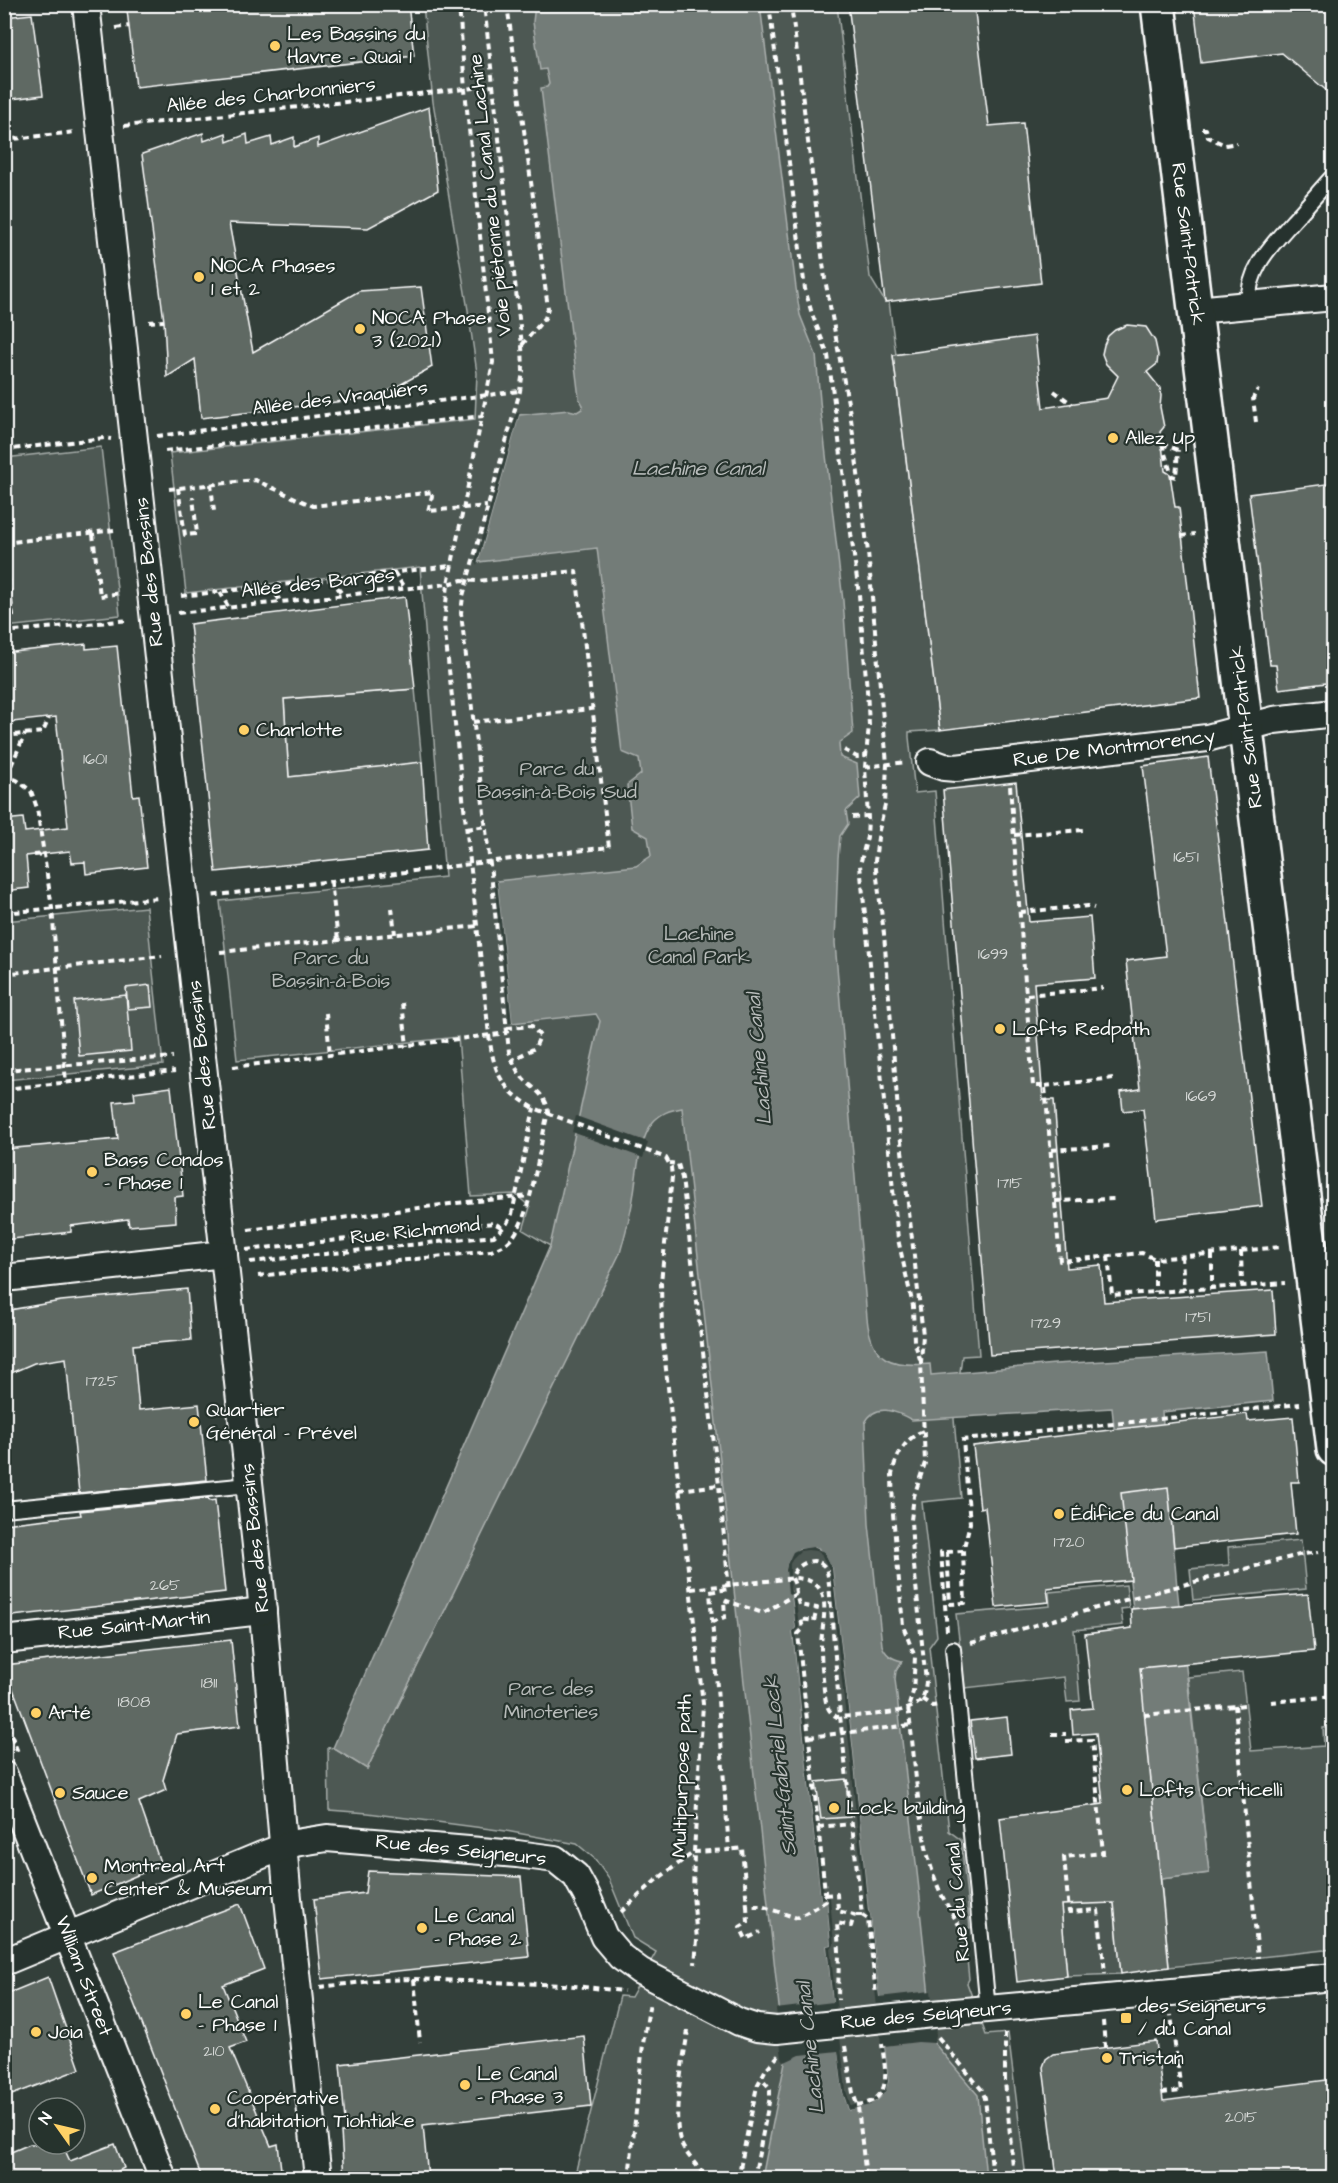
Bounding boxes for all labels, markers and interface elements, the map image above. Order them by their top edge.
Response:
place label: Les Bassins du Havre - Quai 1 [287,20,426,71]
marker: Les Bassins du Havre - Quai 1 [268,39,282,53]
street label: Voie piétonne du Canal Lachine [461,52,519,337]
street label: Allée des Charbonniers [165,70,377,120]
street label: Rue Saint-Patrick [1164,161,1212,327]
place label: NOCA Phases 1 et 2 [211,252,336,303]
marker: NOCA Phases 1 et 2 [192,270,206,284]
place label: NOCA Phase 3 (2021) [372,304,487,355]
marker: NOCA Phase 3 (2021) [353,322,367,336]
street label: Allée des Vraquiers [250,373,430,423]
place label: Allez Up [1125,424,1195,452]
marker: Allez Up [1106,431,1120,445]
water label: Lachine Canal [632,454,767,483]
street label: Rue des Bassins [127,496,171,648]
street label: Allée des Barges [240,561,396,606]
street label: Rue Saint-Patrick [1222,644,1270,810]
place label: Charlotte [256,716,343,744]
street label: Rue De Montmorency [1011,722,1217,775]
marker: Charlotte [237,723,251,737]
house number: 1601 [83,748,107,770]
park label: Parc du Bassin-à-Bois Sud [477,755,637,806]
house number: 1651 [1173,846,1199,868]
park label: Lachine Canal Park [648,920,750,971]
house number: 1699 [978,943,1008,965]
park label: Parc du Bassin-à-Bois [272,944,390,995]
street label: Rue des Bassins [180,979,224,1131]
water label: Lachine Canal [739,989,779,1126]
place label: Lofts Redpath [1012,1015,1150,1043]
marker: Lofts Redpath [993,1022,1007,1036]
house number: 1669 [1185,1085,1217,1107]
place label: Bass Condos - Phase 1 [104,1146,223,1197]
marker: Bass Condos - Phase 1 [85,1165,99,1179]
house number: 1715 [997,1172,1023,1194]
street label: Rue Richmond [349,1210,481,1252]
house number: 1751 [1185,1306,1211,1328]
house number: 1729 [1031,1312,1061,1334]
house number: 1725 [86,1370,119,1392]
place label: Quartier Général - Prével [206,1396,357,1447]
marker: Quartier Général - Prével [187,1415,201,1429]
street label: Rue des Bassins [233,1462,277,1614]
place label: Édifice du Canal [1071,1500,1219,1528]
marker: Édifice du Canal [1052,1507,1066,1521]
house number: 1720 [1053,1531,1085,1553]
house number: 265 [150,1574,181,1596]
street label: Rue Saint-Martin [57,1603,211,1647]
house number: 1811 [201,1672,217,1694]
water label: Saint-Gabriel Lock [756,1674,804,1857]
park label: Parc des Minoteries [504,1675,598,1726]
house number: 1808 [118,1691,150,1713]
street label: Multipurpose path [665,1694,699,1858]
place label: Arté [48,1699,91,1727]
marker: Arté [29,1706,43,1720]
place label: Lofts Corticelli [1139,1776,1282,1804]
place label: Sauce [72,1779,129,1807]
marker: Lofts Corticelli [1120,1783,1134,1797]
marker: Sauce [53,1786,67,1800]
place label: Lock building [846,1794,965,1823]
marker: Lock building [827,1801,841,1815]
street label: Rue des Seigneurs [374,1827,548,1874]
street label: Rue du Canal [939,1841,977,1963]
place label: Montreal Art Center & Museum [104,1852,272,1903]
marker: Montreal Art Center & Museum [85,1871,99,1885]
place label: Le Canal - Phase 2 [434,1902,522,1953]
street label: William Street [48,1912,120,2040]
marker: Le Canal - Phase 2 [415,1921,429,1935]
water label: Lachine Canal [788,1978,831,2115]
place label: Le Canal - Phase 1 [198,1988,278,2039]
place label: des Seigneurs / du Canal [1138,1992,1266,2043]
street label: Rue des Seigneurs [839,1994,1013,2037]
marker: Le Canal - Phase 1 [179,2007,193,2021]
marker: des Seigneurs / du Canal [1119,2011,1133,2025]
place label: Joia [48,2018,83,2046]
marker: Joia [29,2025,43,2039]
house number: 210 [203,2040,225,2062]
place label: Tristan [1119,2044,1184,2072]
marker: Tristan [1100,2051,1114,2065]
place label: Le Canal - Phase 3 [477,2060,563,2111]
marker: Le Canal - Phase 3 [458,2078,472,2092]
place label: Coopérative d'habitation Tiohtiake [227,2084,415,2135]
north arrow [27,2096,87,2156]
marker: Coopérative d'habitation Tiohtiake [208,2102,222,2116]
house number: 2015 [1225,2106,1258,2128]
text: N [33,2108,57,2128]

